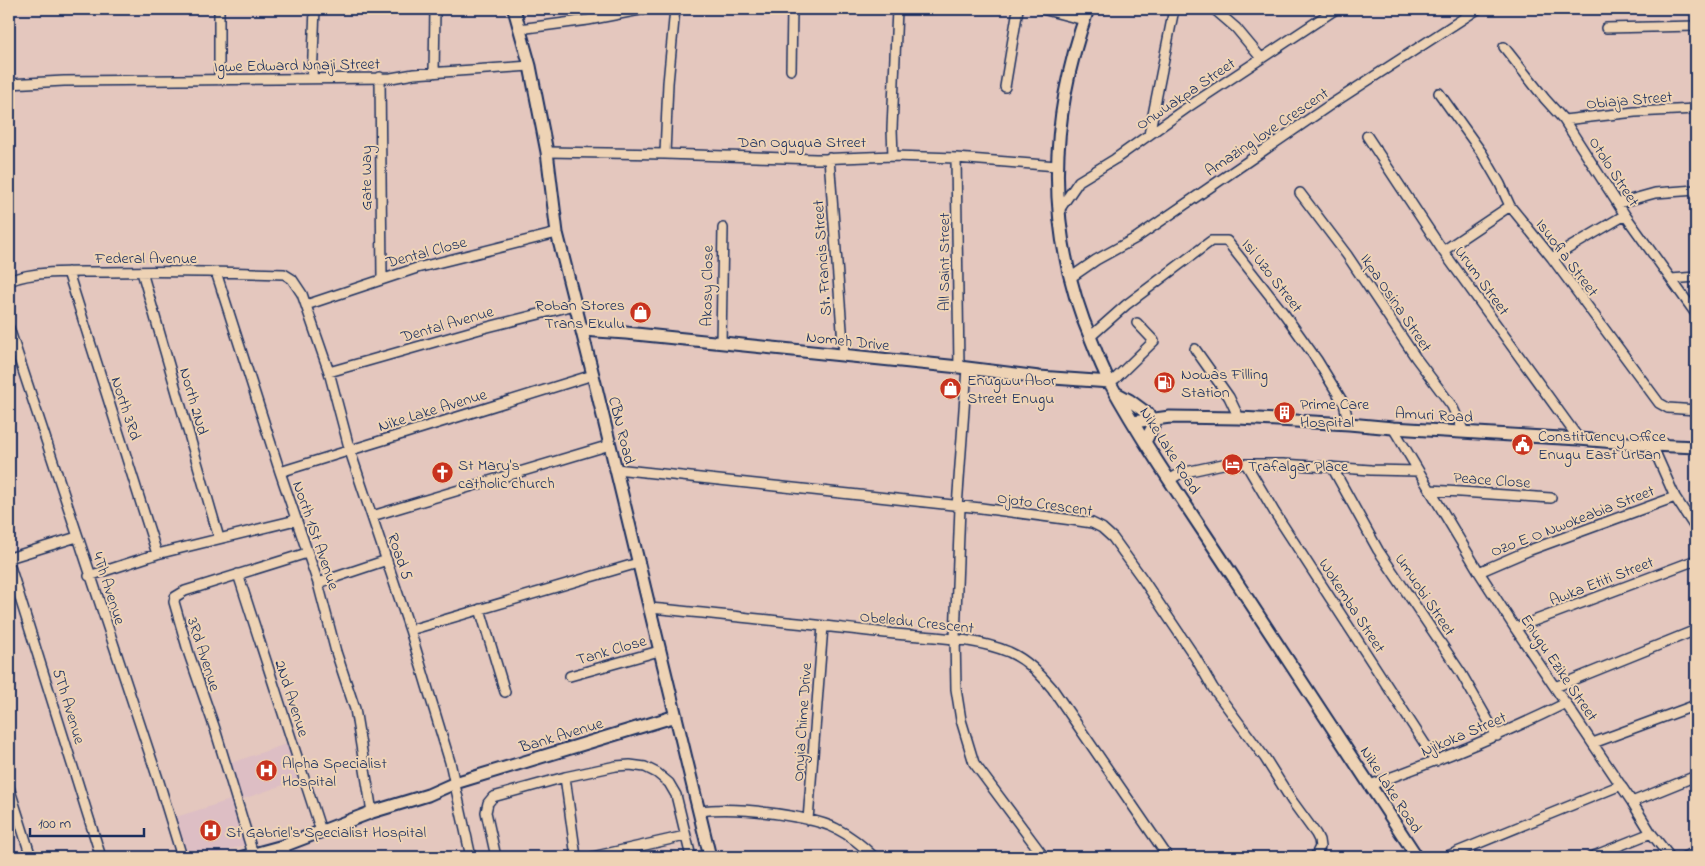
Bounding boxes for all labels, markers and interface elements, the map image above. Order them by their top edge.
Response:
street label: Onwuakpa Street [1132,52,1241,137]
street label: Igwe Edward Nnaji Street [214,53,381,79]
street label: Amazing love Crescent [1200,82,1334,183]
street label: Obiaja Street [1585,85,1674,117]
street label: Dan Ogugua Street [737,131,867,155]
street label: Otolo Street [1582,132,1645,212]
street label: Gate Way [355,145,379,211]
street label: St. Francis Street [807,199,839,317]
street label: All Saint Street [933,212,957,311]
street label: Isuofia Street [1529,214,1604,303]
street label: Dental Close [383,230,470,275]
street label: Isi Uzo Street [1235,234,1308,319]
street label: Urum Street [1448,241,1515,321]
street label: Akosy Close [695,244,721,327]
street label: Federal Avenue [94,247,198,271]
street label: Ikpa Osina Street [1353,249,1438,358]
place label: Roban Stores Trans Ekulu [535,294,625,336]
street label: Dental Avenue [397,300,497,350]
shop icon: Roban Stores Trans Ekulu [629,301,653,325]
street label: Nomeh Drive [805,326,891,358]
place label: Nowas Filling Station [1181,363,1268,405]
street label: North 2Nd [172,365,214,438]
place label: Enugwu Abor Street Enugu [967,369,1056,411]
fuel station icon: Nowas Filling Station [1153,370,1177,394]
street label: North 3Rd [104,374,147,443]
shop icon: Enugwu Abor Street Enugu [939,376,963,400]
street label: Nike Lake Avenue [375,383,491,439]
place label: Prime Care Hospital [1300,393,1370,435]
street label: CBN Road [601,394,641,467]
building icon: Prime Care Hospital [1272,400,1296,424]
street label: Amuri Road [1394,402,1473,430]
street label: Nike Lake Road [1133,403,1206,500]
place label: Constituency Office Enugu East Urban [1538,425,1667,467]
public building icon: Constituency Office Enugu East Urban [1510,432,1534,456]
hotel icon: Trafalgar Place [1220,453,1244,477]
place label: St Mary's catholic church [458,454,555,496]
place label: Trafalgar Place [1248,455,1349,479]
church icon: St Mary's catholic church [430,461,454,485]
street label: Peace Close [1452,466,1532,496]
street label: North 1St Avenue [285,478,345,594]
street label: Ozo E O Nwokeabia Street [1487,479,1659,564]
street label: Ojoto Crescent [995,486,1095,524]
street label: Road 5 [380,530,418,583]
street label: 4Th Avenue [85,549,131,629]
street label: Umuobi Street [1388,549,1461,642]
street label: Awka Etiti Street [1546,551,1658,613]
street label: Wokemba Street [1312,554,1391,659]
street label: Obeledu Crescent [859,605,976,641]
street label: Enugu Ezike Street [1514,610,1604,727]
street label: 3Rd Avenue [180,615,227,695]
street label: Tank Close [574,629,650,672]
street label: 2Nd Avenue [267,657,315,741]
street label: Onyia Chime Drive [787,661,819,782]
street label: 5Th Avenue [45,666,91,748]
street label: Njikoka Street [1417,706,1511,764]
street label: Bank Avenue [516,712,607,760]
street label: Nike Lake Road [1353,742,1427,838]
place label: Alpha Specialist Hospital [282,752,387,794]
hospital icon: Alpha Specialist Hospital [254,759,278,783]
scale bar [30,806,144,838]
text: 100 m [38,813,71,835]
hospital icon: St Gabriel's Specialist Hospital [198,819,222,843]
place label: St Gabriel's Specialist Hospital [226,821,426,845]

